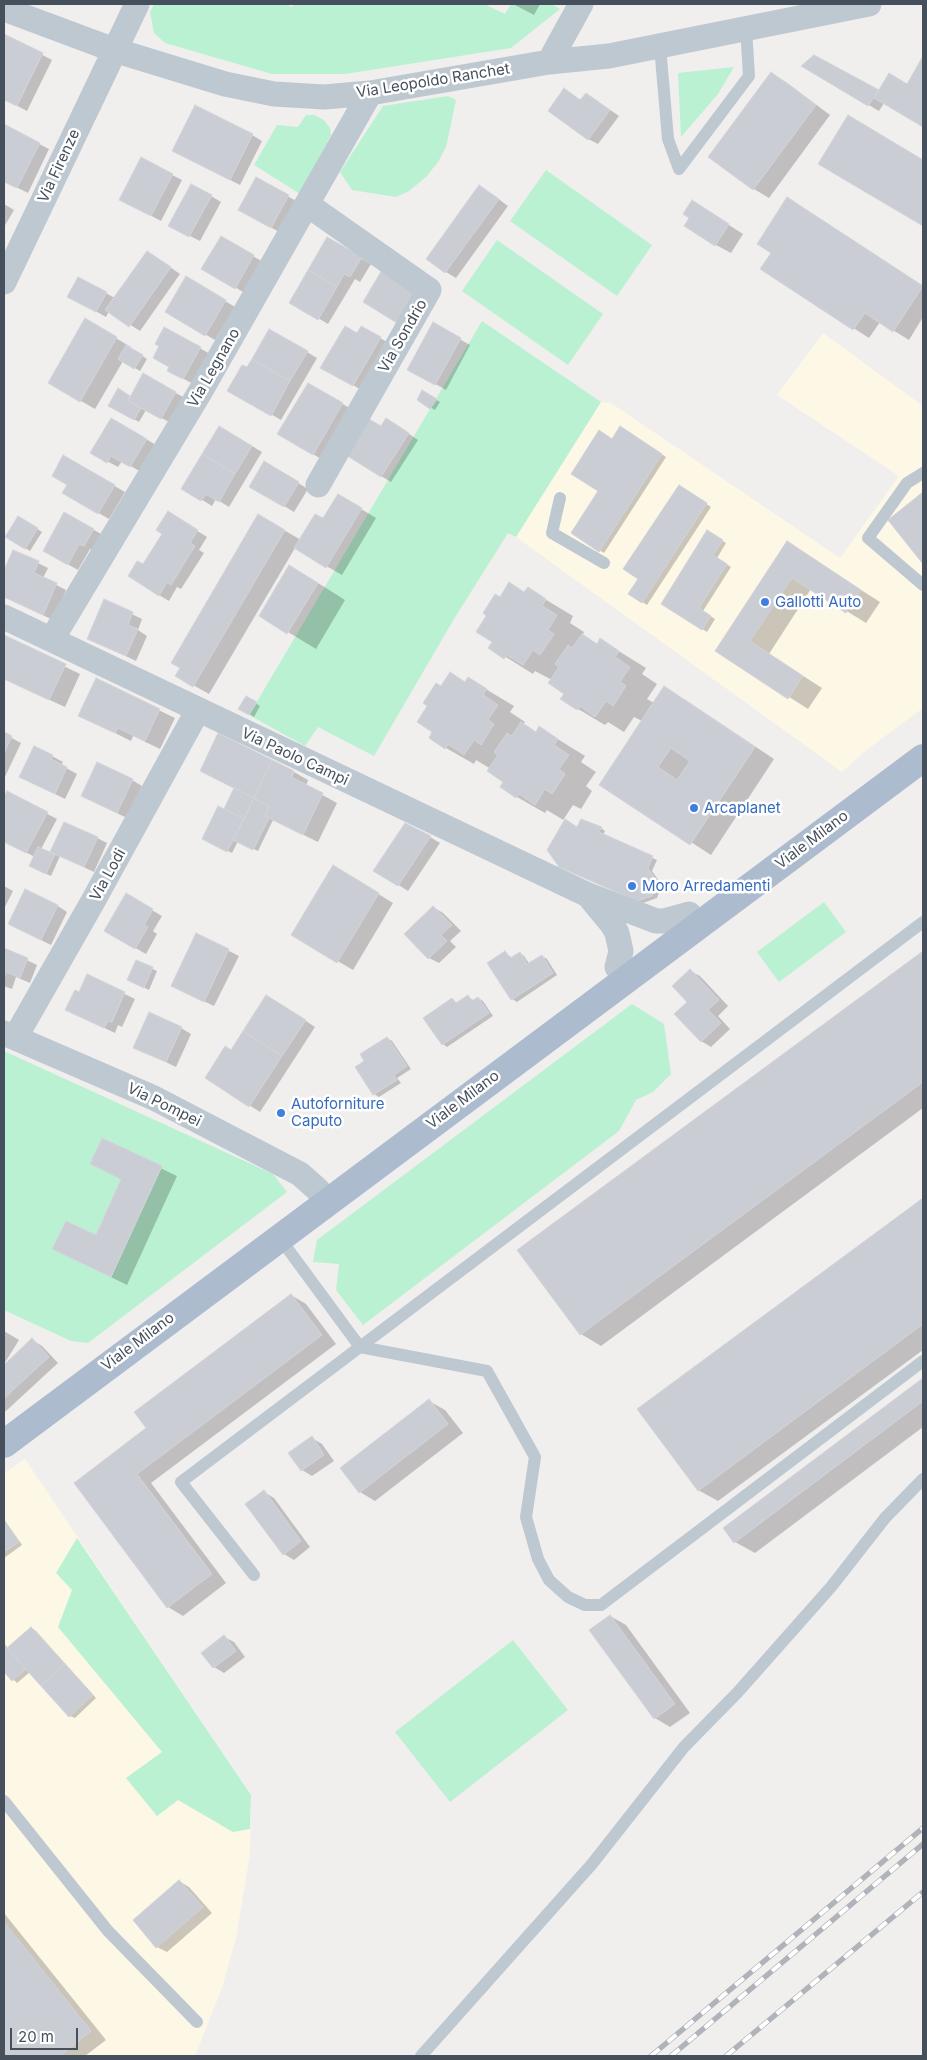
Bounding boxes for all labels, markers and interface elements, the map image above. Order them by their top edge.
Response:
street label: Via Leopoldo Ranchet [355,60,511,102]
street label: Via Firenze [34,126,84,206]
street label: Via Sondrio [375,296,431,376]
street label: Via Legnano [184,325,244,411]
place label: Gallotti Auto [775,593,861,611]
marker: Gallotti Auto [759,596,771,608]
street label: Via Paolo Campi [239,724,351,790]
place label: Arcaplanet [704,799,781,817]
marker: Arcaplanet [688,802,700,814]
street label: Viale Milano [772,807,852,873]
street label: Via Lodi [86,846,130,904]
place label: Moro Arredamenti [642,877,770,895]
marker: Moro Arredamenti [626,880,638,892]
street label: Viale Milano [423,1067,503,1133]
street label: Via Pompei [124,1079,204,1131]
place label: Autoforniture Caputo [291,1095,384,1130]
marker: Autoforniture Caputo [275,1107,287,1119]
street label: Viale Milano [98,1309,178,1375]
scale bar [12,2018,80,2050]
text: 20 m [18,2027,54,2046]

